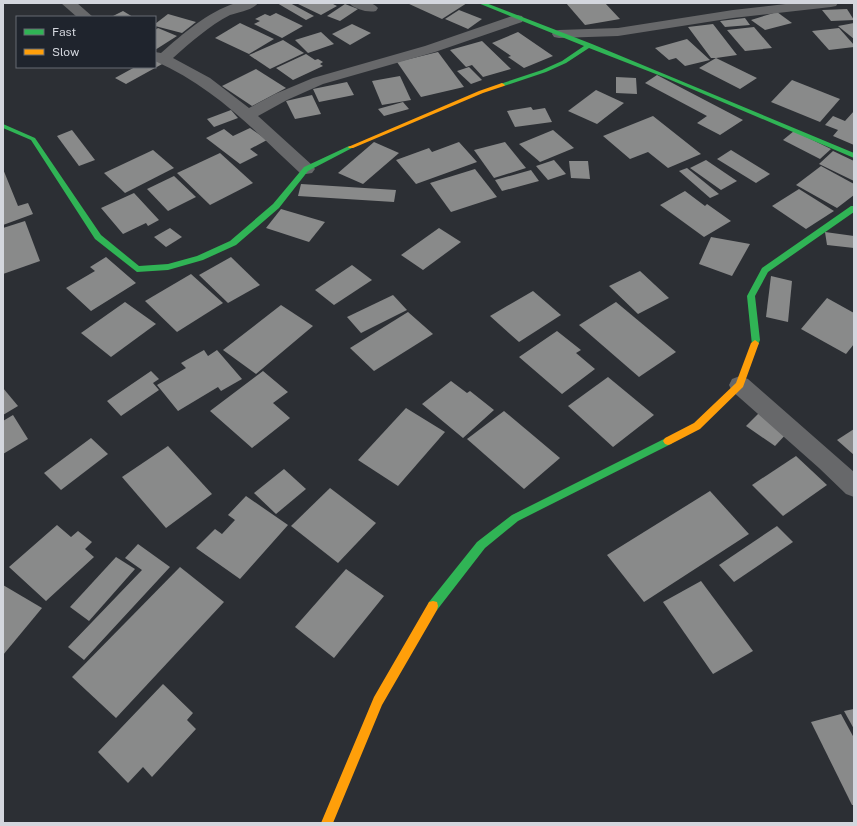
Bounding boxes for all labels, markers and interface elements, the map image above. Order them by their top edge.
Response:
legend [16,16,156,68]
text: Fast [52,25,77,39]
text: Slow [52,45,80,59]

